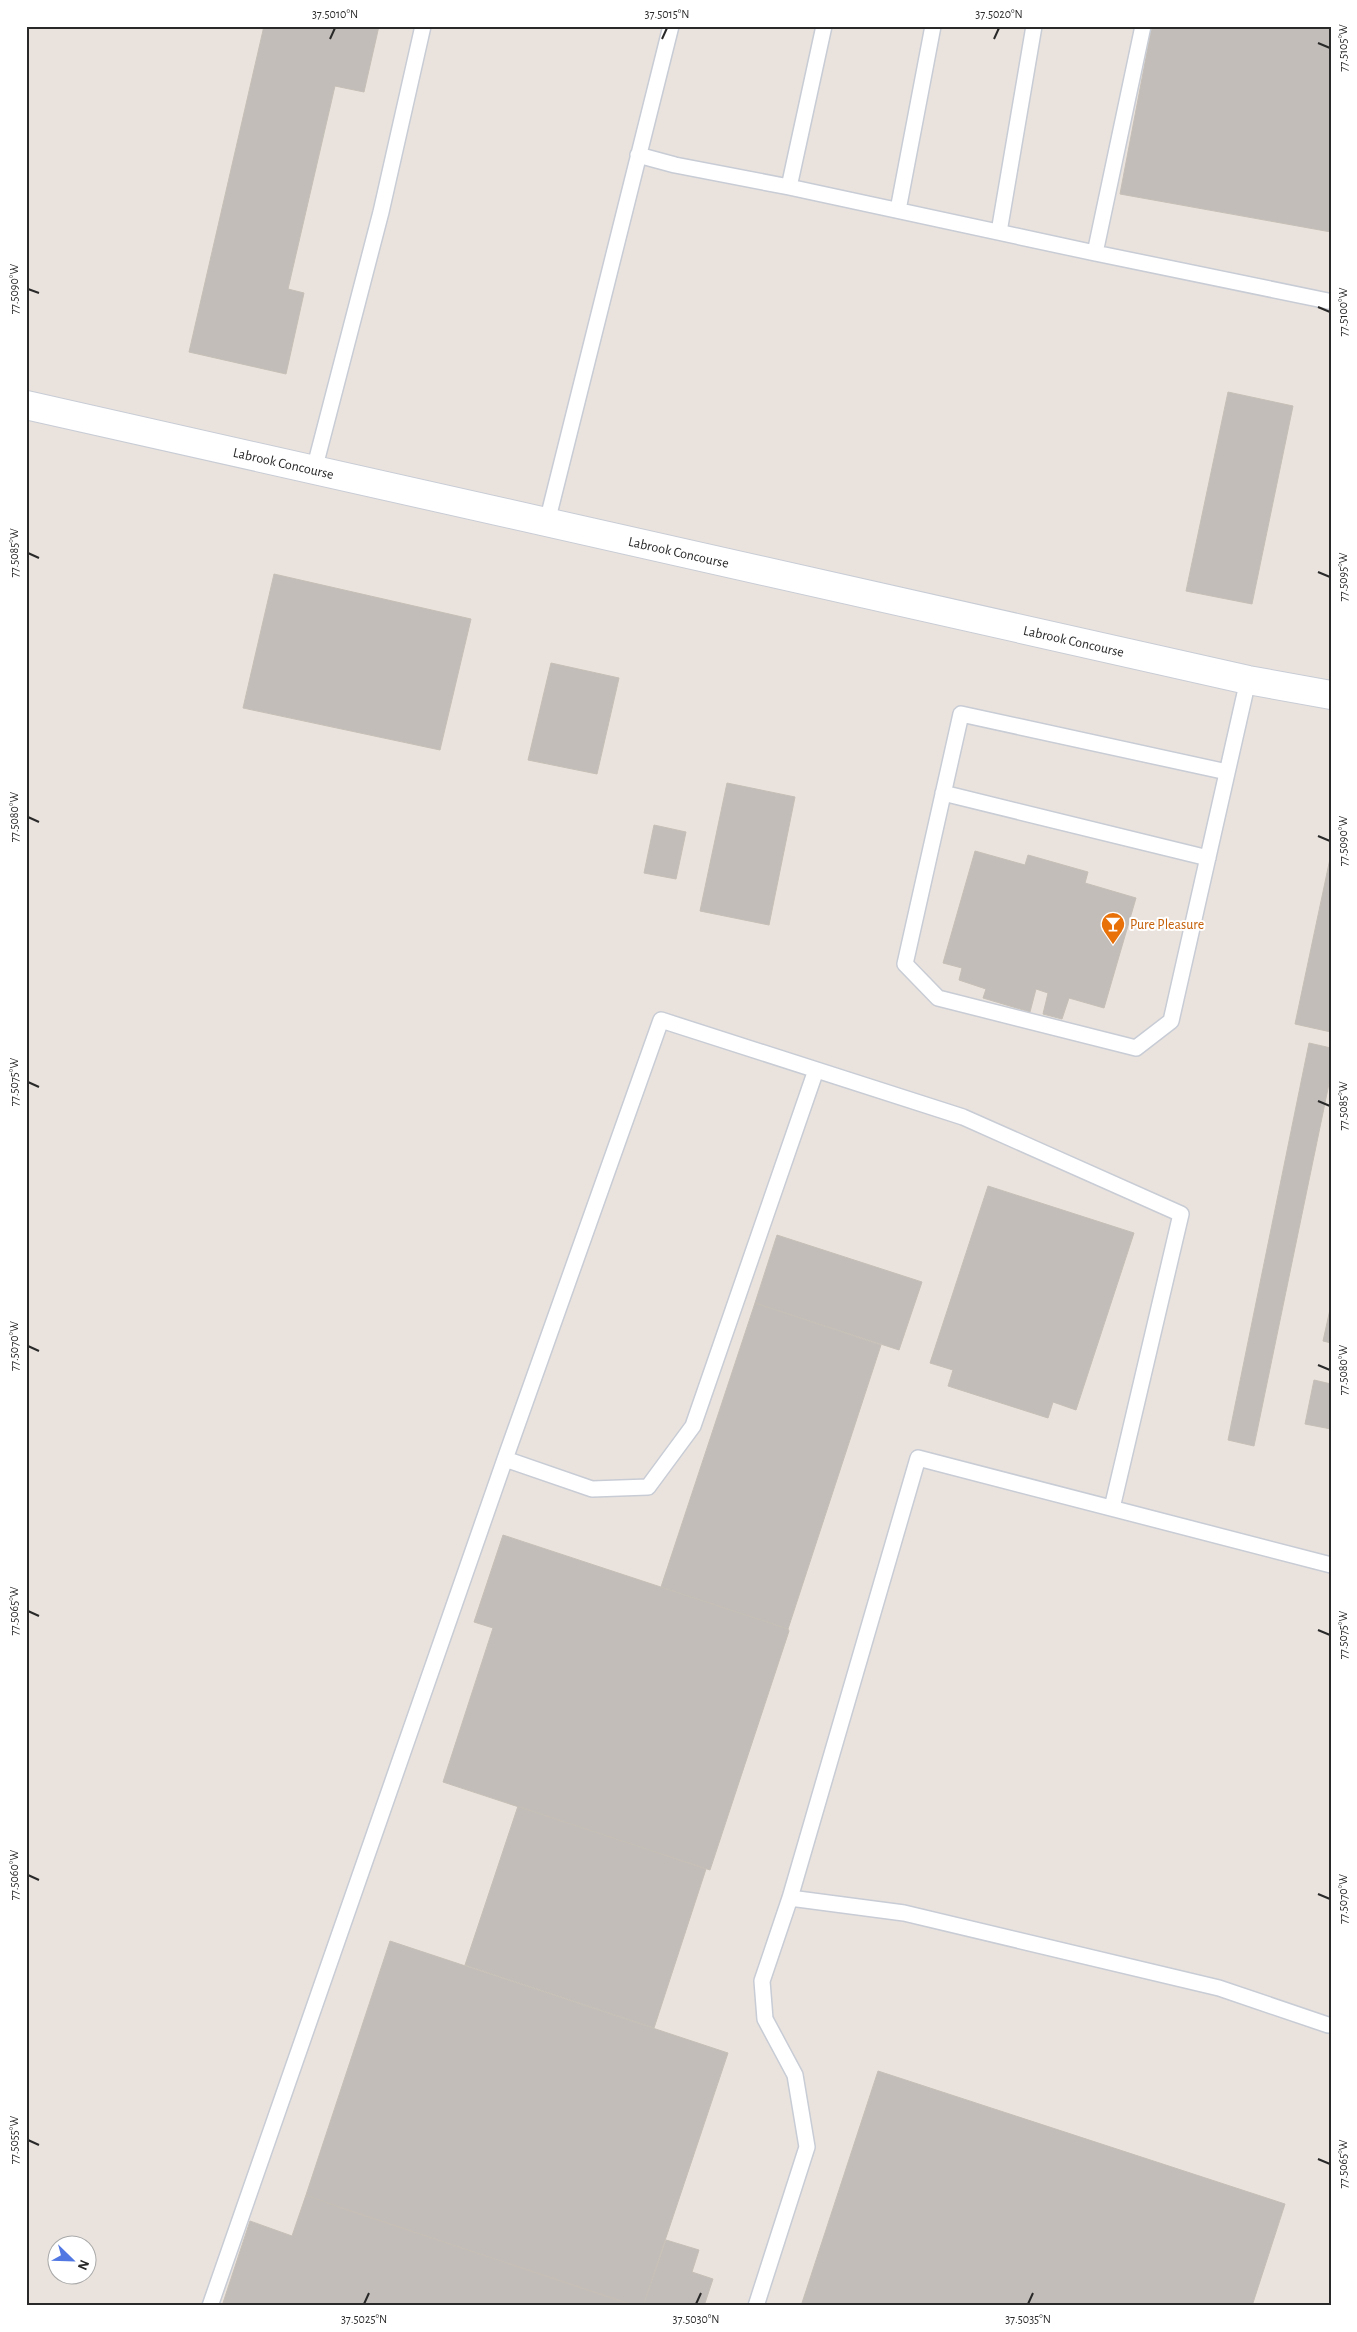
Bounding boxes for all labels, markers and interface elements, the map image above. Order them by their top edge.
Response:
text: 37.5010°N [312,8,358,20]
text: 37.5015°N [645,8,689,20]
text: 37.5020°N [975,8,1023,20]
text: 77.5105°W [1337,24,1349,72]
text: 77.5090°W [8,263,20,314]
text: 77.5100°W [1337,287,1349,336]
street label: Labrook Concourse [232,446,335,482]
text: 77.5085°W [8,528,20,578]
street label: Labrook Concourse [627,535,730,571]
text: 77.5095°W [1337,552,1349,602]
street label: Labrook Concourse [1022,624,1125,660]
text: 77.5080°W [8,791,20,842]
text: 77.5090°W [1337,815,1349,866]
bar icon: Pure Pleasure [1100,911,1126,945]
place label: Pure Pleasure [1130,918,1204,932]
text: 77.5075°W [8,1057,20,1106]
text: 77.5085°W [1337,1081,1349,1131]
text: 77.5070°W [8,1321,20,1371]
text: 77.5080°W [1337,1344,1349,1395]
text: 77.5065°W [8,1586,20,1636]
text: 77.5075°W [1337,1610,1349,1659]
text: 77.5060°W [8,1849,20,1900]
text: 77.5070°W [1337,1874,1349,1924]
text: 77.5055°W [8,2115,20,2164]
text: 77.5065°W [1337,2139,1349,2189]
north arrow [48,2234,98,2284]
text: N [75,2257,91,2272]
text: 37.5025°N [341,2313,387,2325]
text: 37.5030°N [672,2313,720,2325]
text: 37.5035°N [1005,2313,1051,2325]

